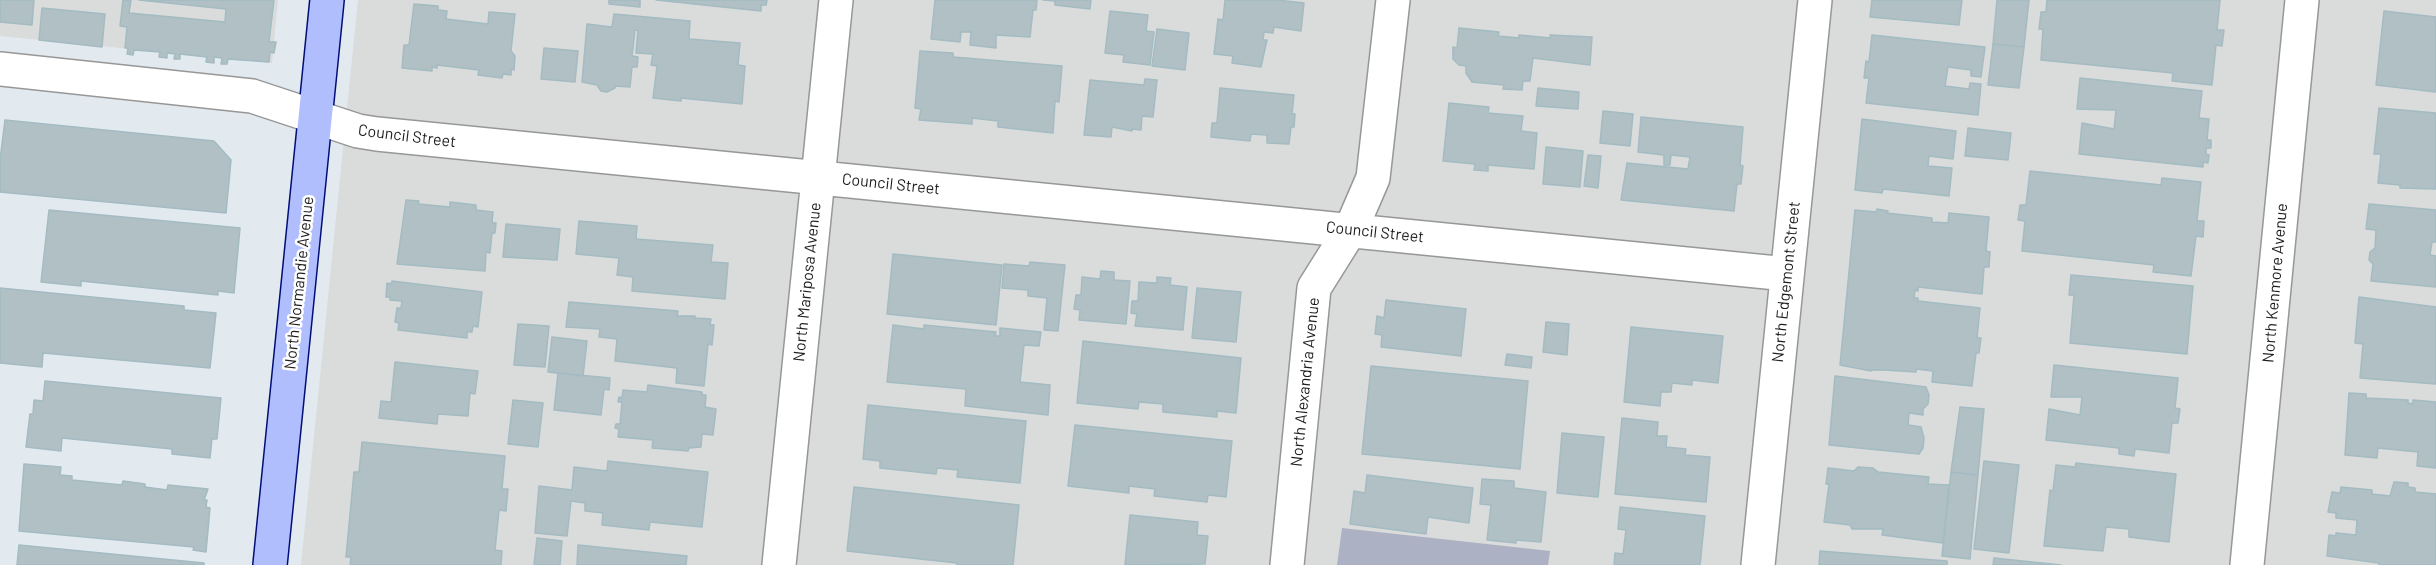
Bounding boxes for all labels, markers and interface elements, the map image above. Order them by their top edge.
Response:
street label: Council Street [357,120,457,152]
street label: Council Street [841,169,941,199]
street label: North Normandie Avenue [280,196,318,370]
street label: North Edgemont Street [1768,200,1804,364]
street label: North Mariposa Avenue [789,201,825,363]
street label: North Kenmore Avenue [2258,202,2292,364]
street label: Council Street [1325,217,1425,247]
street label: North Alexandria Avenue [1287,296,1323,468]

